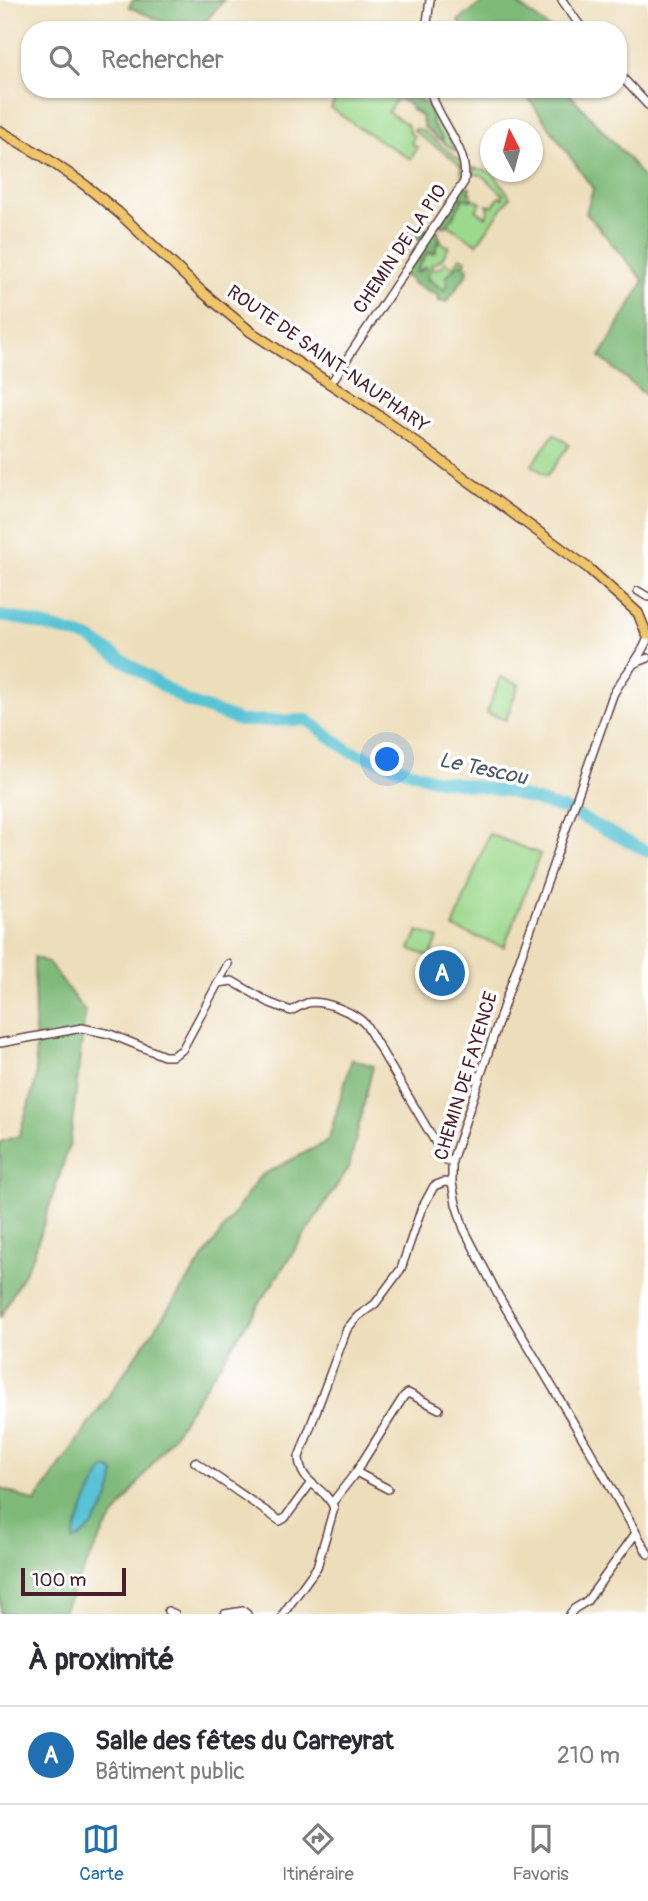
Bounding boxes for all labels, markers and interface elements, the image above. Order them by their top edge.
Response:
search box [21,21,627,98]
icon: search [45,41,83,79]
text: Rechercher [101,44,224,76]
north arrow [480,119,543,182]
street label: CHEMIN DE LA PIO [348,180,452,318]
street label: ROUTE DE SAINT-NAUPHARY [222,280,434,438]
your location [370,742,404,776]
water label: Le Tescou [436,747,531,792]
pin: A [419,947,465,999]
street label: CHEMIN DE FAYENCE [429,989,503,1163]
scale bar [21,1565,126,1597]
text: 100 m [32,1568,86,1592]
text: À proximité [28,1641,174,1678]
text: Salle des fêtes du Carreyrat [95,1725,394,1757]
text: A [44,1741,58,1770]
text: 210 m [557,1741,620,1770]
text: Bâtiment public [95,1757,245,1786]
tab: Carte [79,1820,124,1886]
tab: Itinéraire [282,1820,354,1886]
tab: Favoris [512,1820,569,1886]

